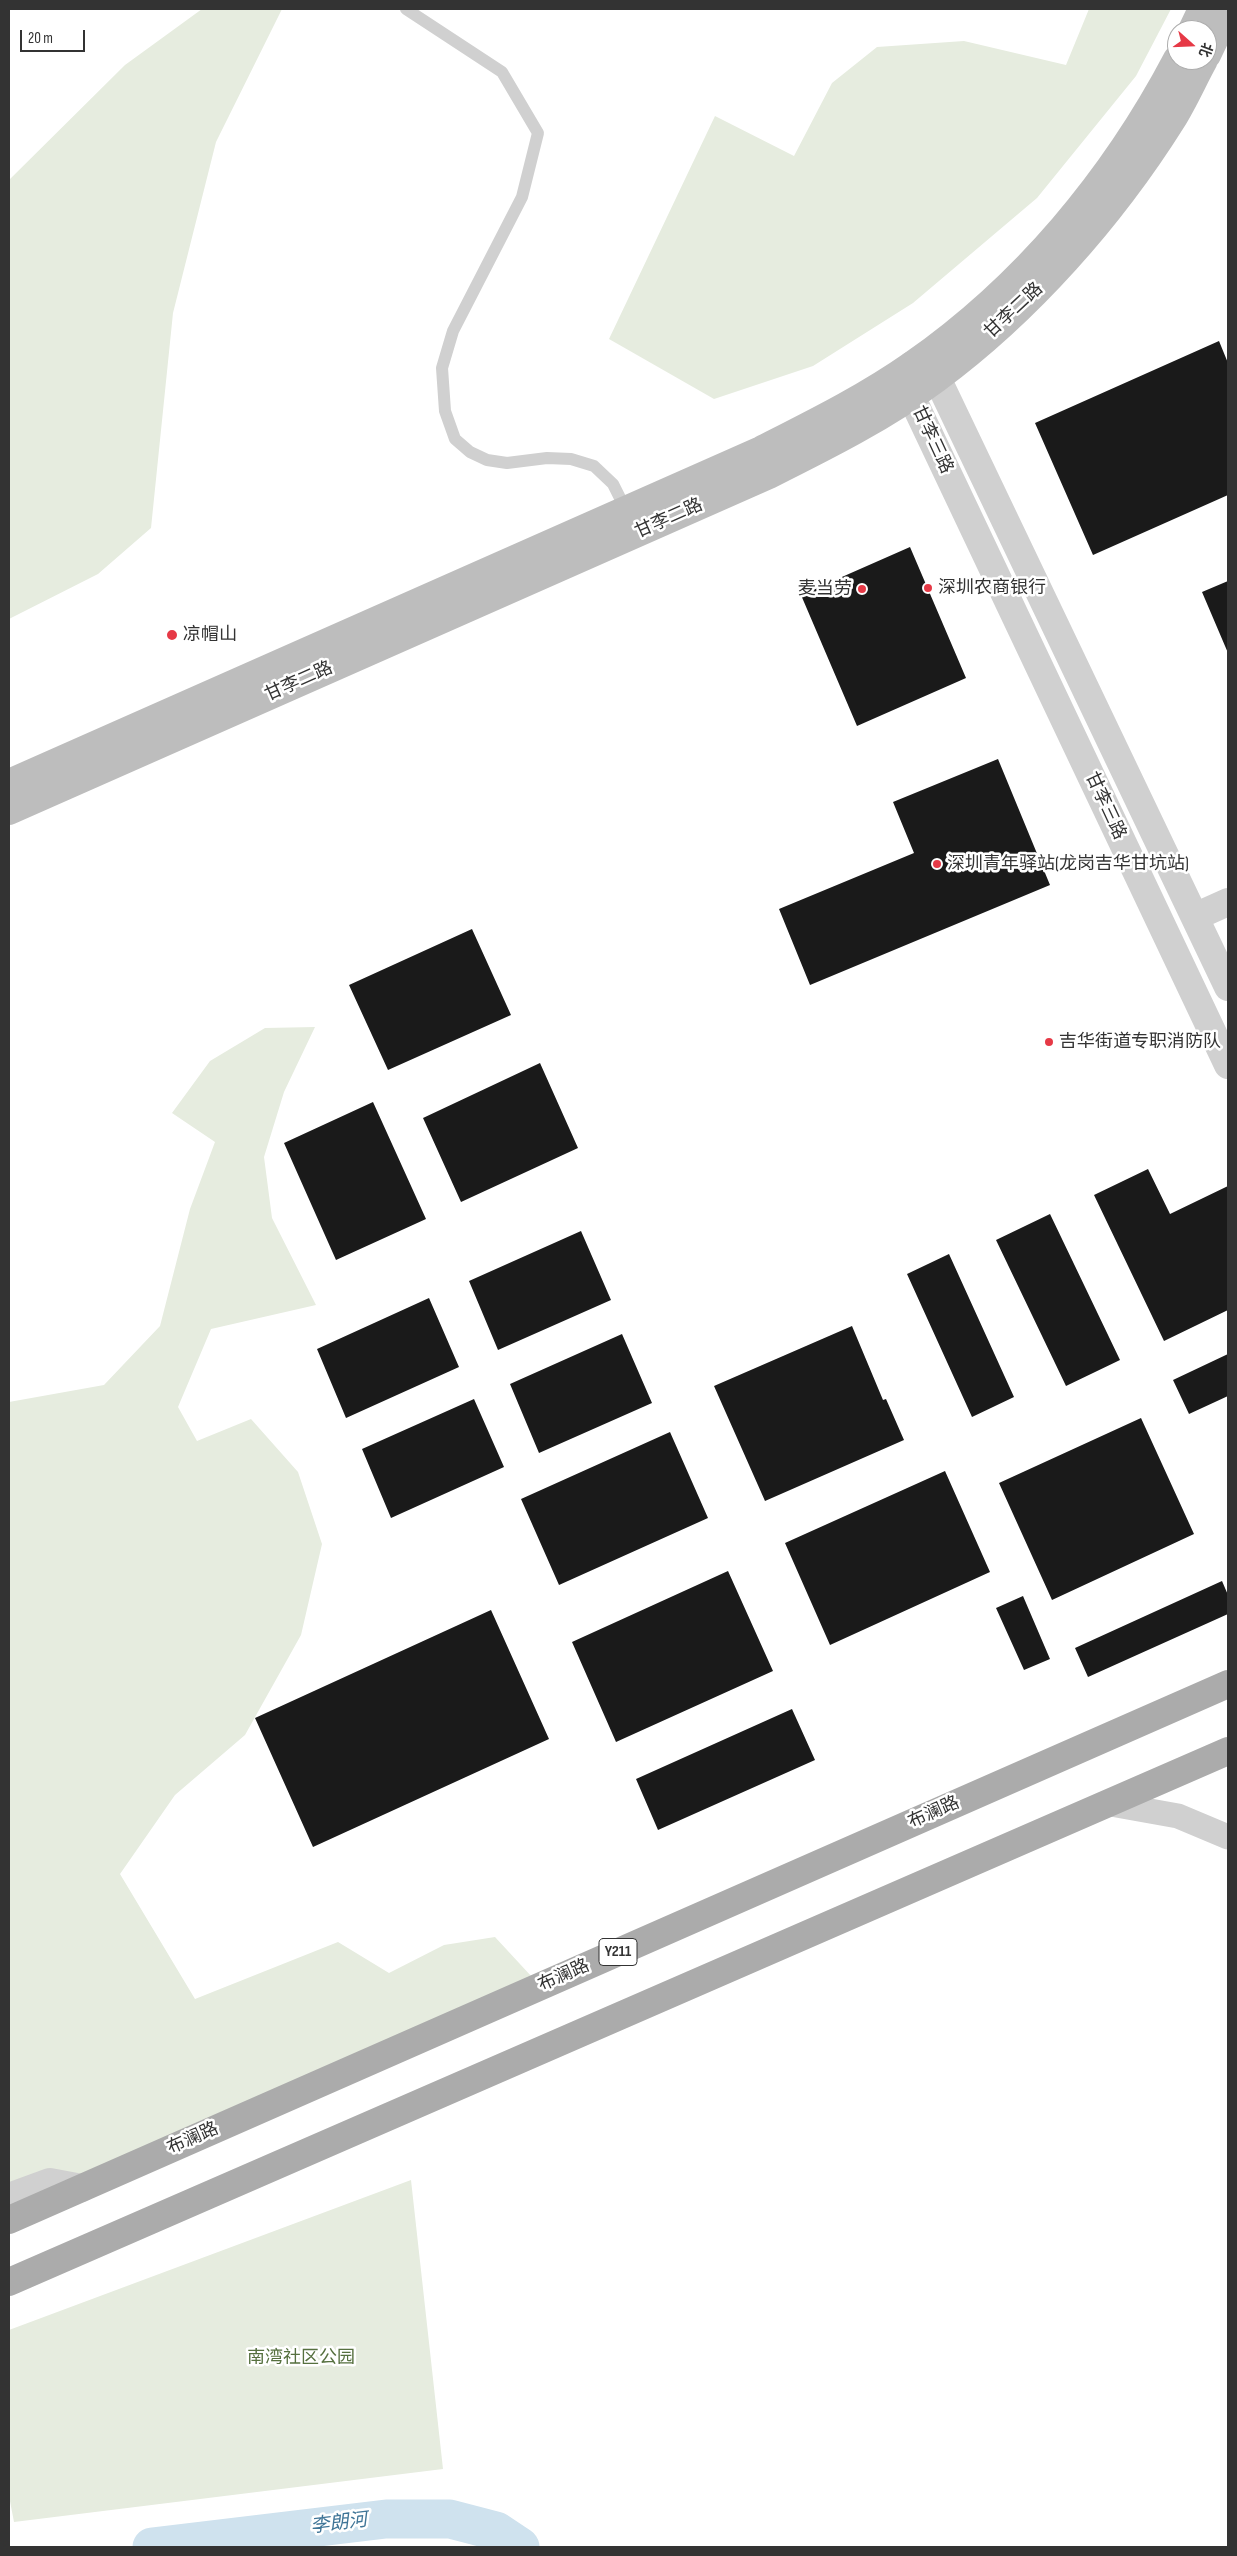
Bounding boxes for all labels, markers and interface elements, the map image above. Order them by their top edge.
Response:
scale bar [22,20,88,52]
north arrow [1167,20,1217,70]
text: 20 m [28,29,53,48]
text: 北 [1195,40,1216,59]
street label: 甘李二路 [980,279,1048,343]
street label: 甘李三路 [907,403,957,477]
street label: 甘李二路 [632,494,706,544]
place label: 深圳农商银行 [938,577,1046,599]
place label: 麦当劳 [798,578,852,600]
marker: 深圳农商银行 [922,582,934,594]
marker: 麦当劳 [856,583,868,595]
place label: 凉帽山 [183,624,237,646]
marker: 凉帽山 [165,628,179,642]
street label: 甘李二路 [262,657,336,707]
street label: 甘李三路 [1080,769,1130,843]
place label: 深圳青年驿站(龙岗吉华甘坑站) [947,853,1189,875]
marker: 深圳青年驿站(龙岗吉华甘坑站) [931,858,943,870]
place label: 吉华街道专职消防队 [1059,1031,1221,1053]
marker: 吉华街道专职消防队 [1043,1036,1055,1048]
street label: 布澜路 [905,1792,963,1834]
road number: Y211 [599,1938,637,1965]
street label: 布澜路 [535,1955,593,1997]
street label: 布澜路 [164,2118,222,2160]
park label: 南湾社区公园 [247,2347,355,2369]
water label: 李朗河 [309,2509,369,2539]

